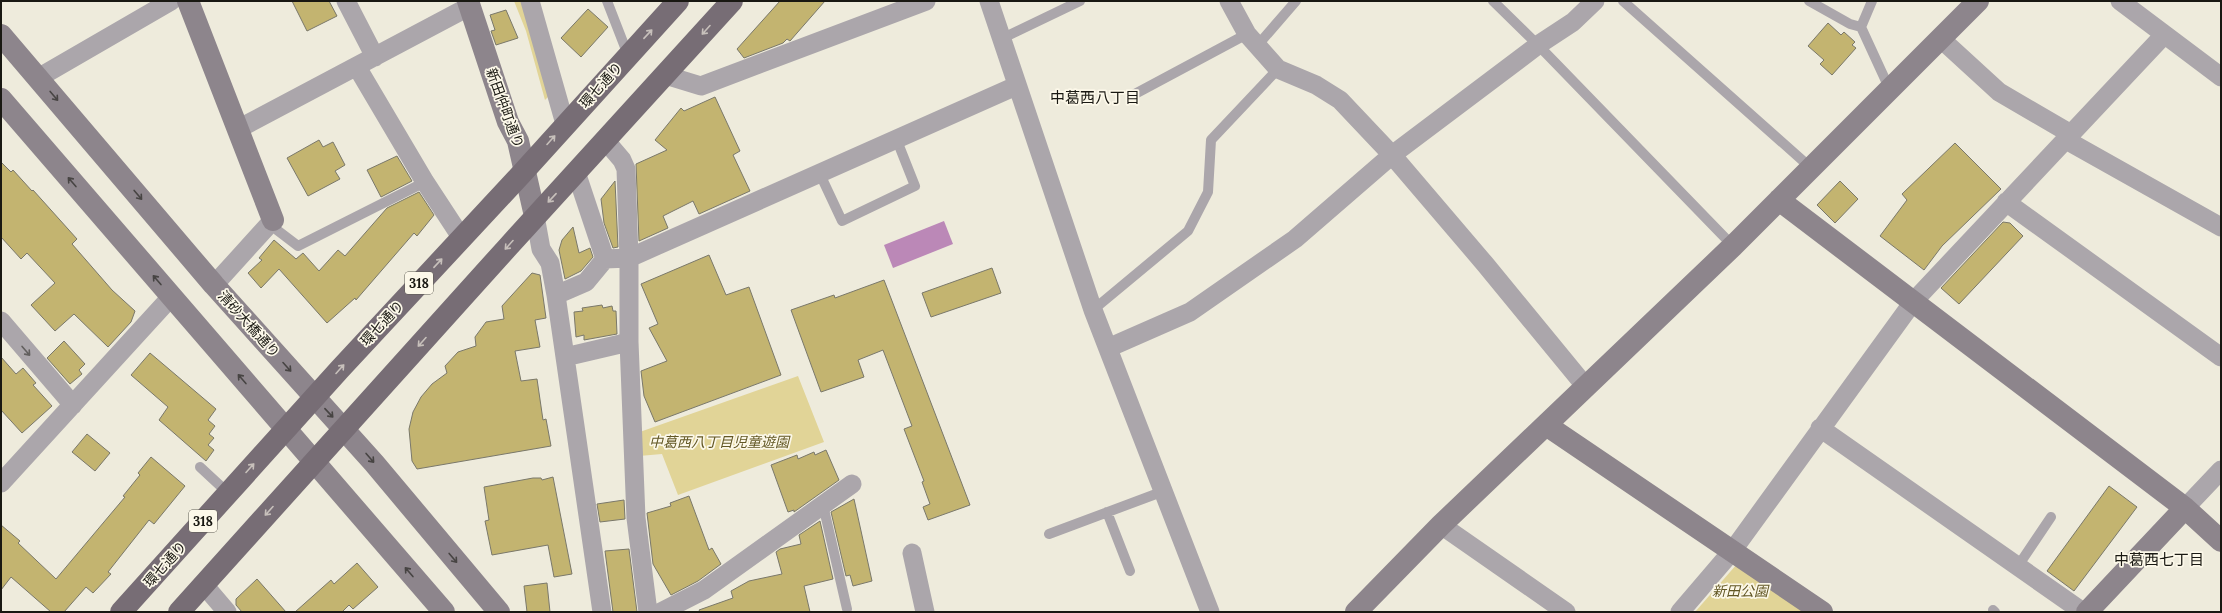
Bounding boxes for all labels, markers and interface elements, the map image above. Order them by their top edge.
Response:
one-way arrow [701,25,711,35]
one-way arrow [643,29,652,39]
street label: 環七通り [576,58,626,112]
street label: 新田仲町通り [482,65,528,151]
district label: 中葛西八丁目 [1050,88,1140,107]
one-way arrow [49,91,58,102]
one-way arrow [546,135,556,145]
one-way arrow [68,177,77,187]
one-way arrow [133,190,142,201]
one-way arrow [547,193,557,203]
one-way arrow [504,240,514,250]
one-way arrow [433,258,442,268]
road number: 318 [405,272,433,294]
one-way arrow [153,275,162,286]
street label: 清砂大橋通り [214,287,284,361]
street label: 環七通り [356,296,408,350]
one-way arrow [417,337,427,347]
one-way arrow [22,346,31,356]
one-way arrow [283,362,292,373]
one-way arrow [336,363,345,374]
one-way arrow [237,374,246,384]
one-way arrow [324,408,333,418]
park label: 中葛西八丁目児童遊園 [649,433,791,451]
one-way arrow [365,453,374,464]
one-way arrow [246,463,255,474]
one-way arrow [265,506,274,516]
road number: 318 [189,510,217,532]
street label: 環七通り [140,537,190,591]
district label: 中葛西七丁目 [2114,550,2204,569]
one-way arrow [449,553,458,563]
one-way arrow [405,566,414,577]
park label: 新田公園 [1712,582,1770,600]

